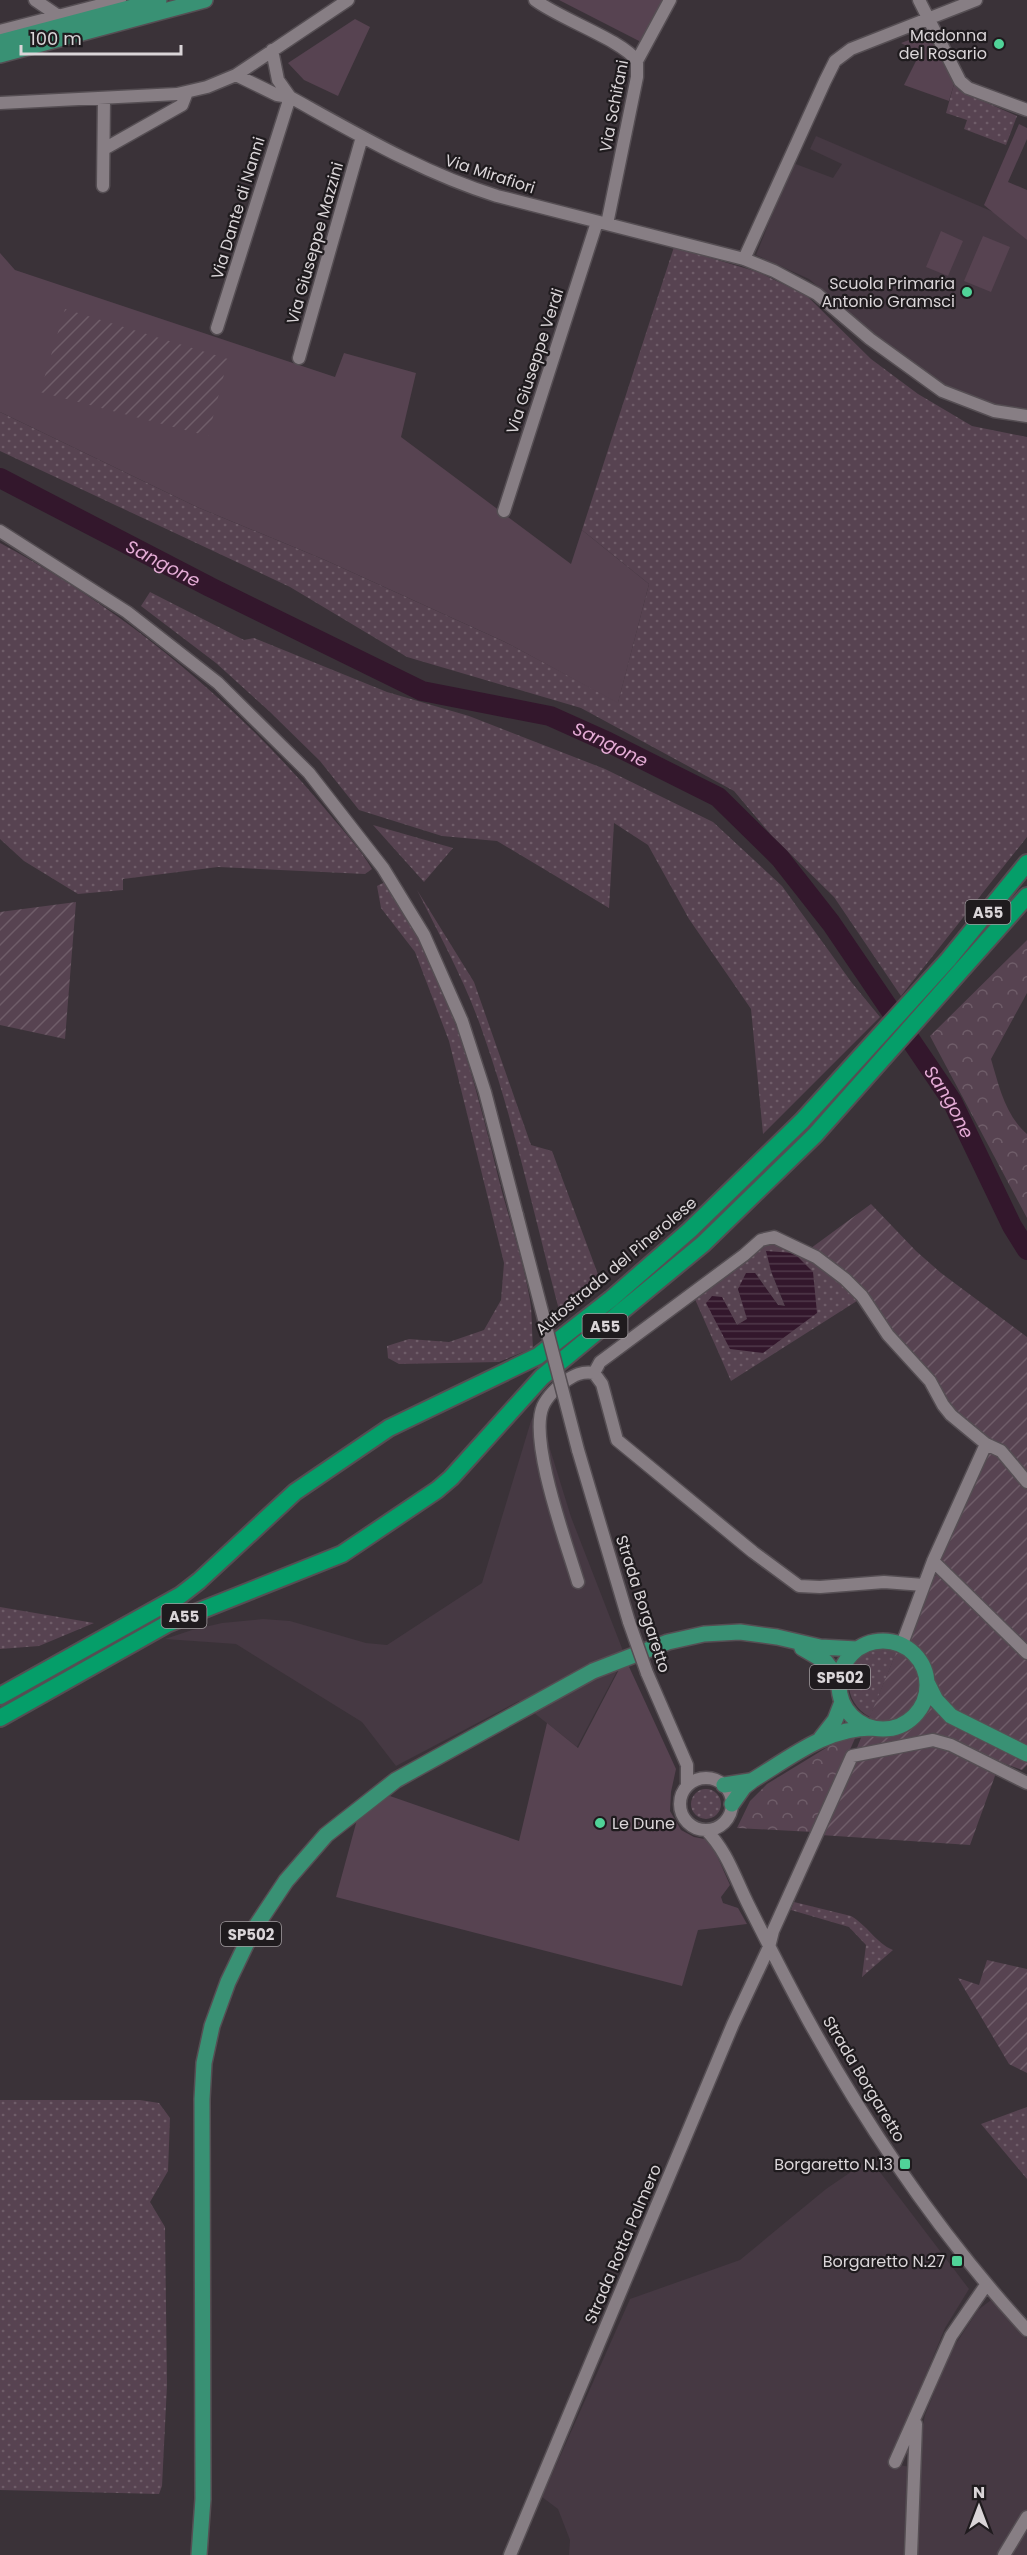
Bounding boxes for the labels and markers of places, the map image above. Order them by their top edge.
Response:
place label: Madonna del Rosario [899,24,987,65]
marker: Madonna del Rosario [992,37,1006,51]
place label: Scuola Primaria Antonio Gramsci [822,272,955,313]
marker: Scuola Primaria Antonio Gramsci [960,285,974,299]
place label: Le Dune [612,1812,675,1835]
marker: Le Dune [593,1816,607,1830]
place label: Borgaretto N.13 [774,2153,893,2176]
marker: Borgaretto N.13 [898,2157,912,2171]
place label: Borgaretto N.27 [823,2250,945,2273]
marker: Borgaretto N.27 [950,2254,964,2268]

